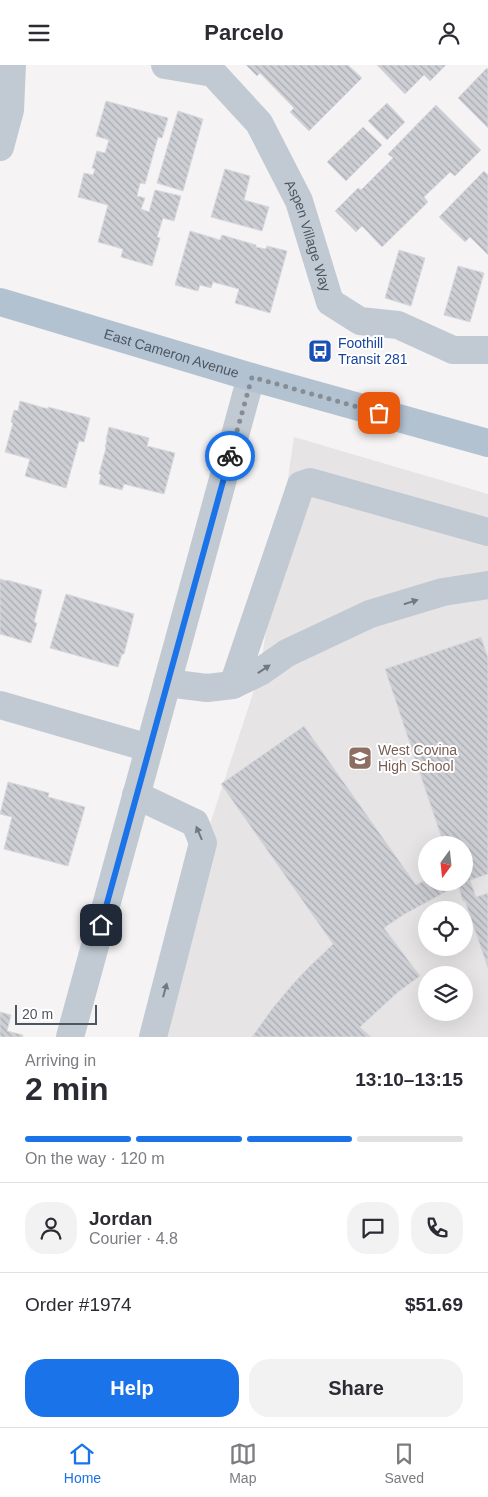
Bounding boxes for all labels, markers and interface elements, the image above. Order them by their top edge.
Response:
icon: menu [25,19,53,47]
icon: person [435,19,463,47]
text: Parcelo [204,20,284,45]
street label: Aspen Village Way [282,177,334,293]
street label: East Cameron Avenue [102,326,241,381]
place label: Foothill Transit 281 [338,335,408,367]
bus stop icon: Foothill Transit 281 [307,338,333,364]
pin [358,392,400,434]
icon: bag [365,399,393,427]
courier [205,431,255,481]
icon: bike [216,442,244,470]
one-way arrow [404,597,419,605]
one-way arrow [257,664,271,674]
place label: West Covina High School [378,742,457,774]
school or university icon: West Covina High School [347,745,373,771]
one-way arrow [195,826,203,840]
north arrow [418,836,472,891]
map controls [418,836,473,1021]
button: locate [418,901,473,956]
pin [80,904,122,946]
icon: home [87,911,115,939]
button: layers [418,966,473,1021]
one-way arrow [161,982,169,997]
scale bar [15,1002,98,1025]
text: 20 m [22,1006,53,1022]
text: Arriving in [25,1052,96,1069]
text: 13:10–13:15 [355,1069,463,1090]
text: 2 min [25,1071,109,1107]
text: On the way · 120 m [25,1150,165,1167]
button: person [25,1202,77,1254]
button: chat [347,1202,399,1254]
button: phone [411,1202,463,1254]
text: Jordan [89,1208,152,1229]
text: Courier · 4.8 [89,1230,178,1247]
text: Order #1974 [25,1294,132,1315]
text: $51.69 [405,1294,463,1315]
button: Help [25,1359,239,1417]
button: Share [249,1359,463,1417]
tab: Home [64,1440,101,1486]
tab: Map [229,1440,257,1486]
tab: Saved [384,1440,424,1486]

